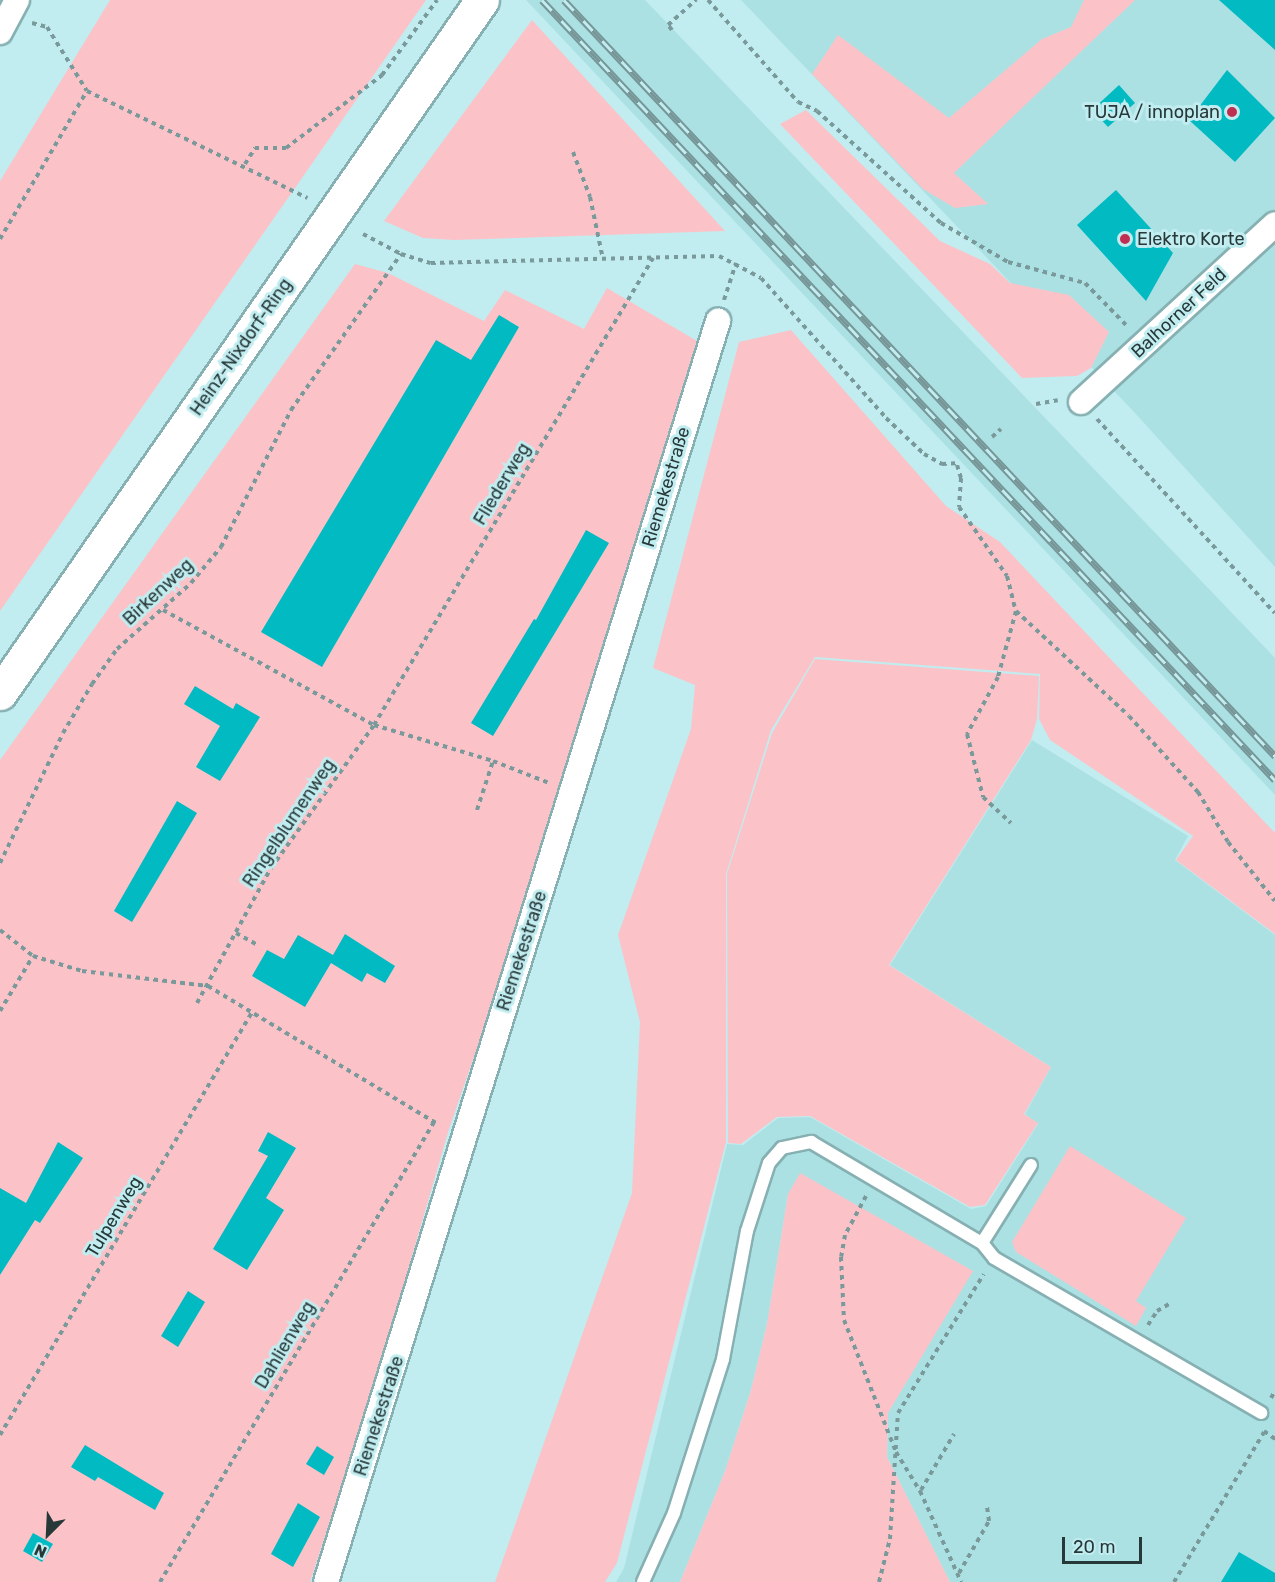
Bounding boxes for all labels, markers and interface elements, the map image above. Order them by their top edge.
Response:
place label: TUJA / innoplan [1084,101,1220,123]
marker: TUJA / innoplan [1225,105,1239,119]
place label: Elektro Korte [1137,228,1245,250]
marker: Elektro Korte [1118,232,1132,246]
street label: Balhorner Feld [1127,263,1231,363]
street label: Heinz-Nixdorf-Ring [186,274,296,420]
street label: Riemekestraße [637,424,695,550]
street label: Fliederweg [469,439,535,529]
street label: Birkenweg [118,554,198,630]
street label: Ringelblumenweg [238,755,340,891]
street label: Riemekestraße [492,888,552,1014]
street label: Tulpenweg [81,1173,147,1261]
street label: Dahlienweg [251,1297,319,1393]
street label: Riemekestraße [349,1353,409,1479]
north arrow [18,1504,78,1564]
scale bar [1065,1525,1144,1563]
text: 20 m [1073,1536,1115,1558]
text: N [31,1540,50,1562]

